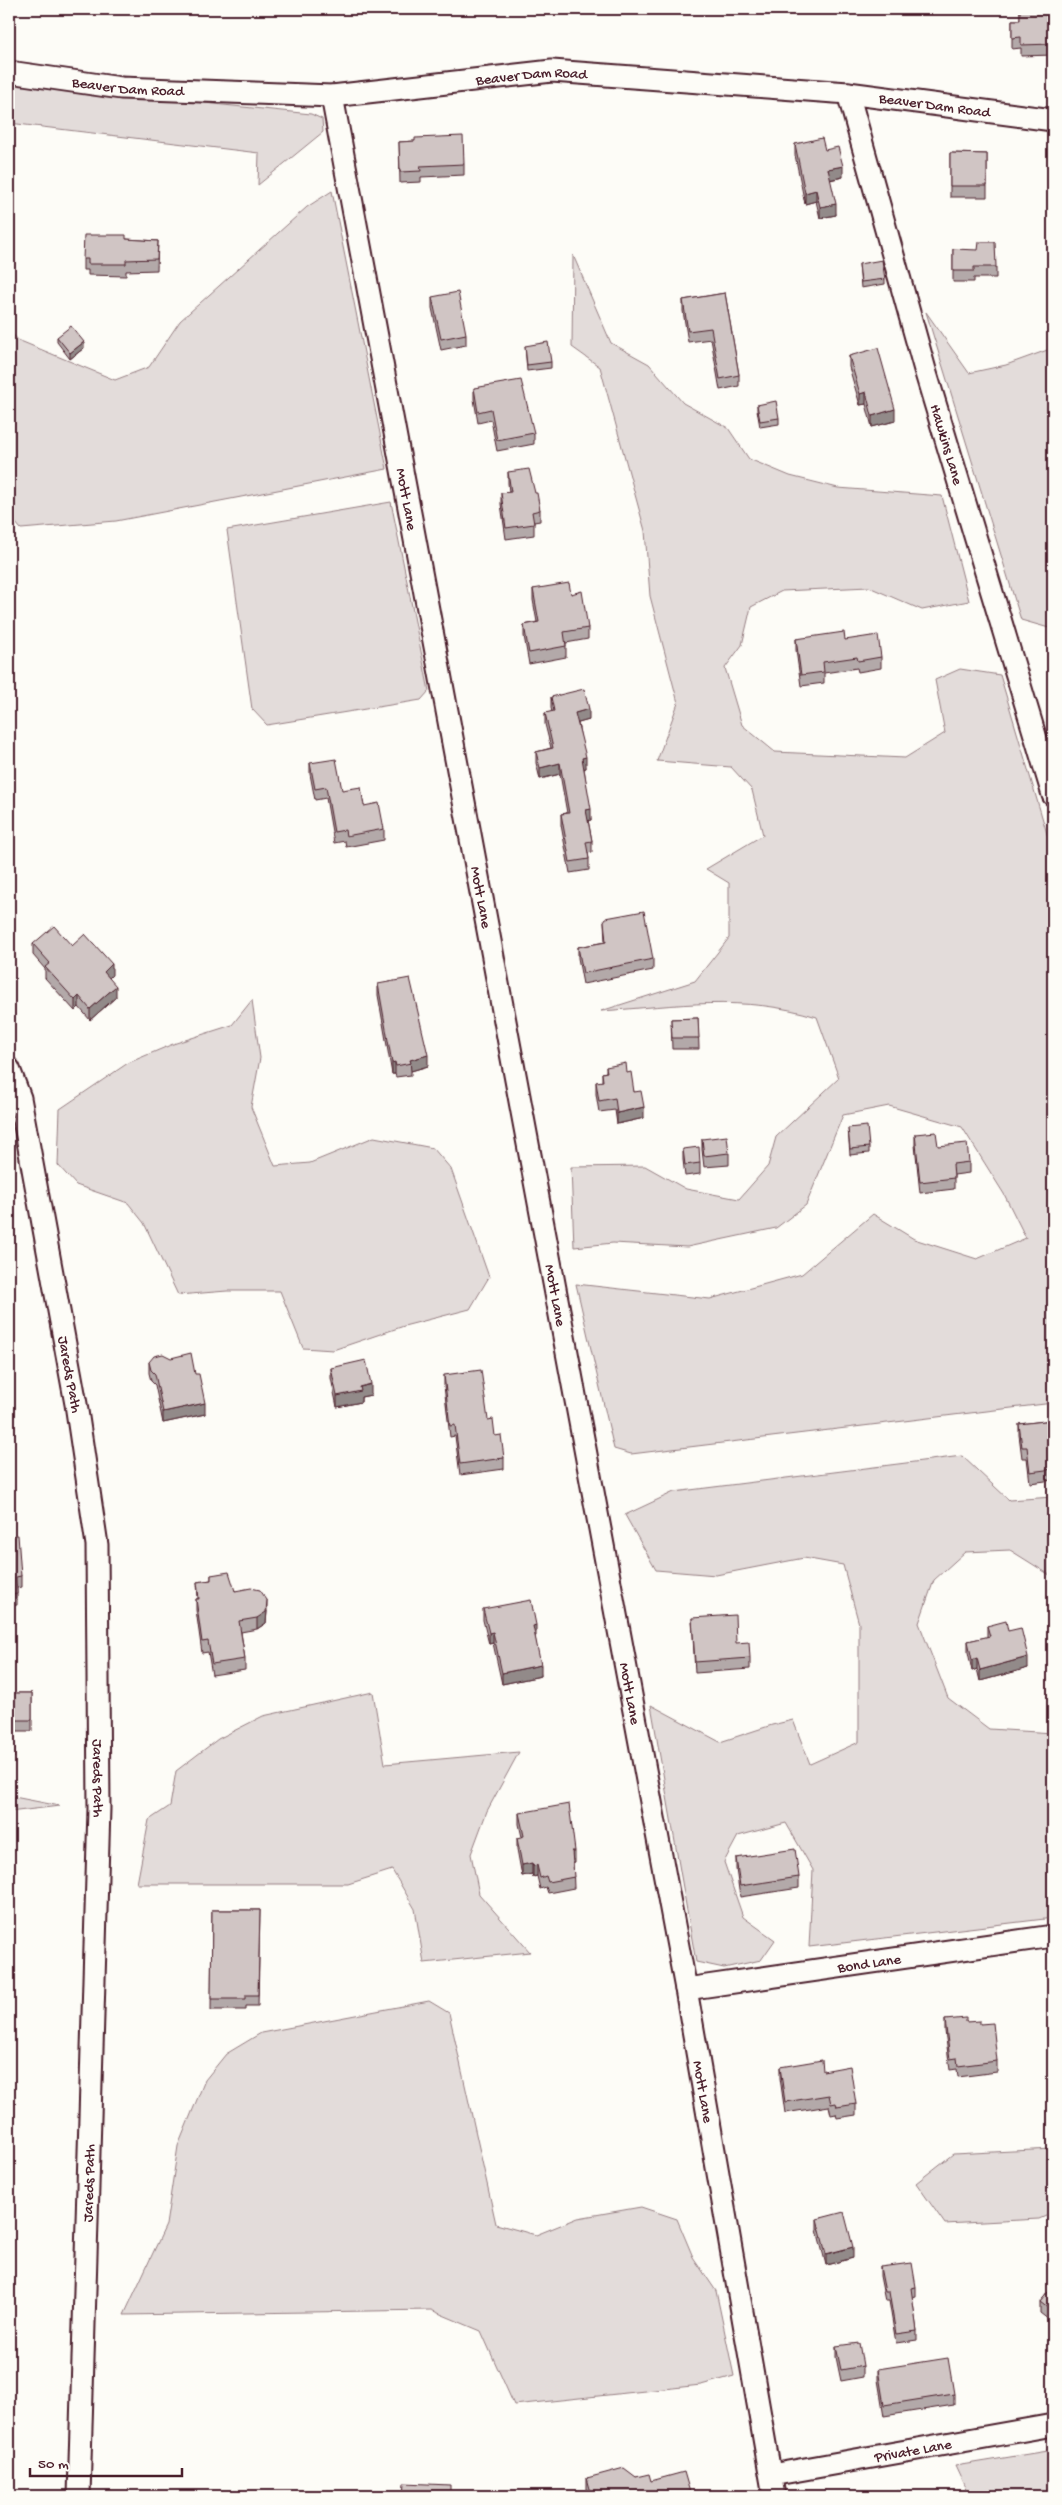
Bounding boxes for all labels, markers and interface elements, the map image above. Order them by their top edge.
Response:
street label: Beaver Dam Road [474,64,589,91]
street label: Beaver Dam Road [70,74,185,101]
street label: Beaver Dam Road [877,90,992,123]
street label: Hawkins Lane [925,402,966,488]
street label: Mott Lane [391,467,420,532]
street label: Mott Lane [465,865,495,930]
street label: Mott Lane [540,1263,569,1328]
street label: Jareds Path [53,1335,84,1414]
street label: Mott Lane [614,1661,643,1726]
street label: Jareds Path [87,1739,106,1818]
street label: Bond Lane [836,1951,902,1978]
street label: Mott Lane [688,2060,716,2125]
street label: Jareds Path [80,2144,100,2222]
street label: Private Lane [872,2436,953,2468]
scale bar [30,2445,182,2477]
text: 50 m [38,2456,69,2474]

